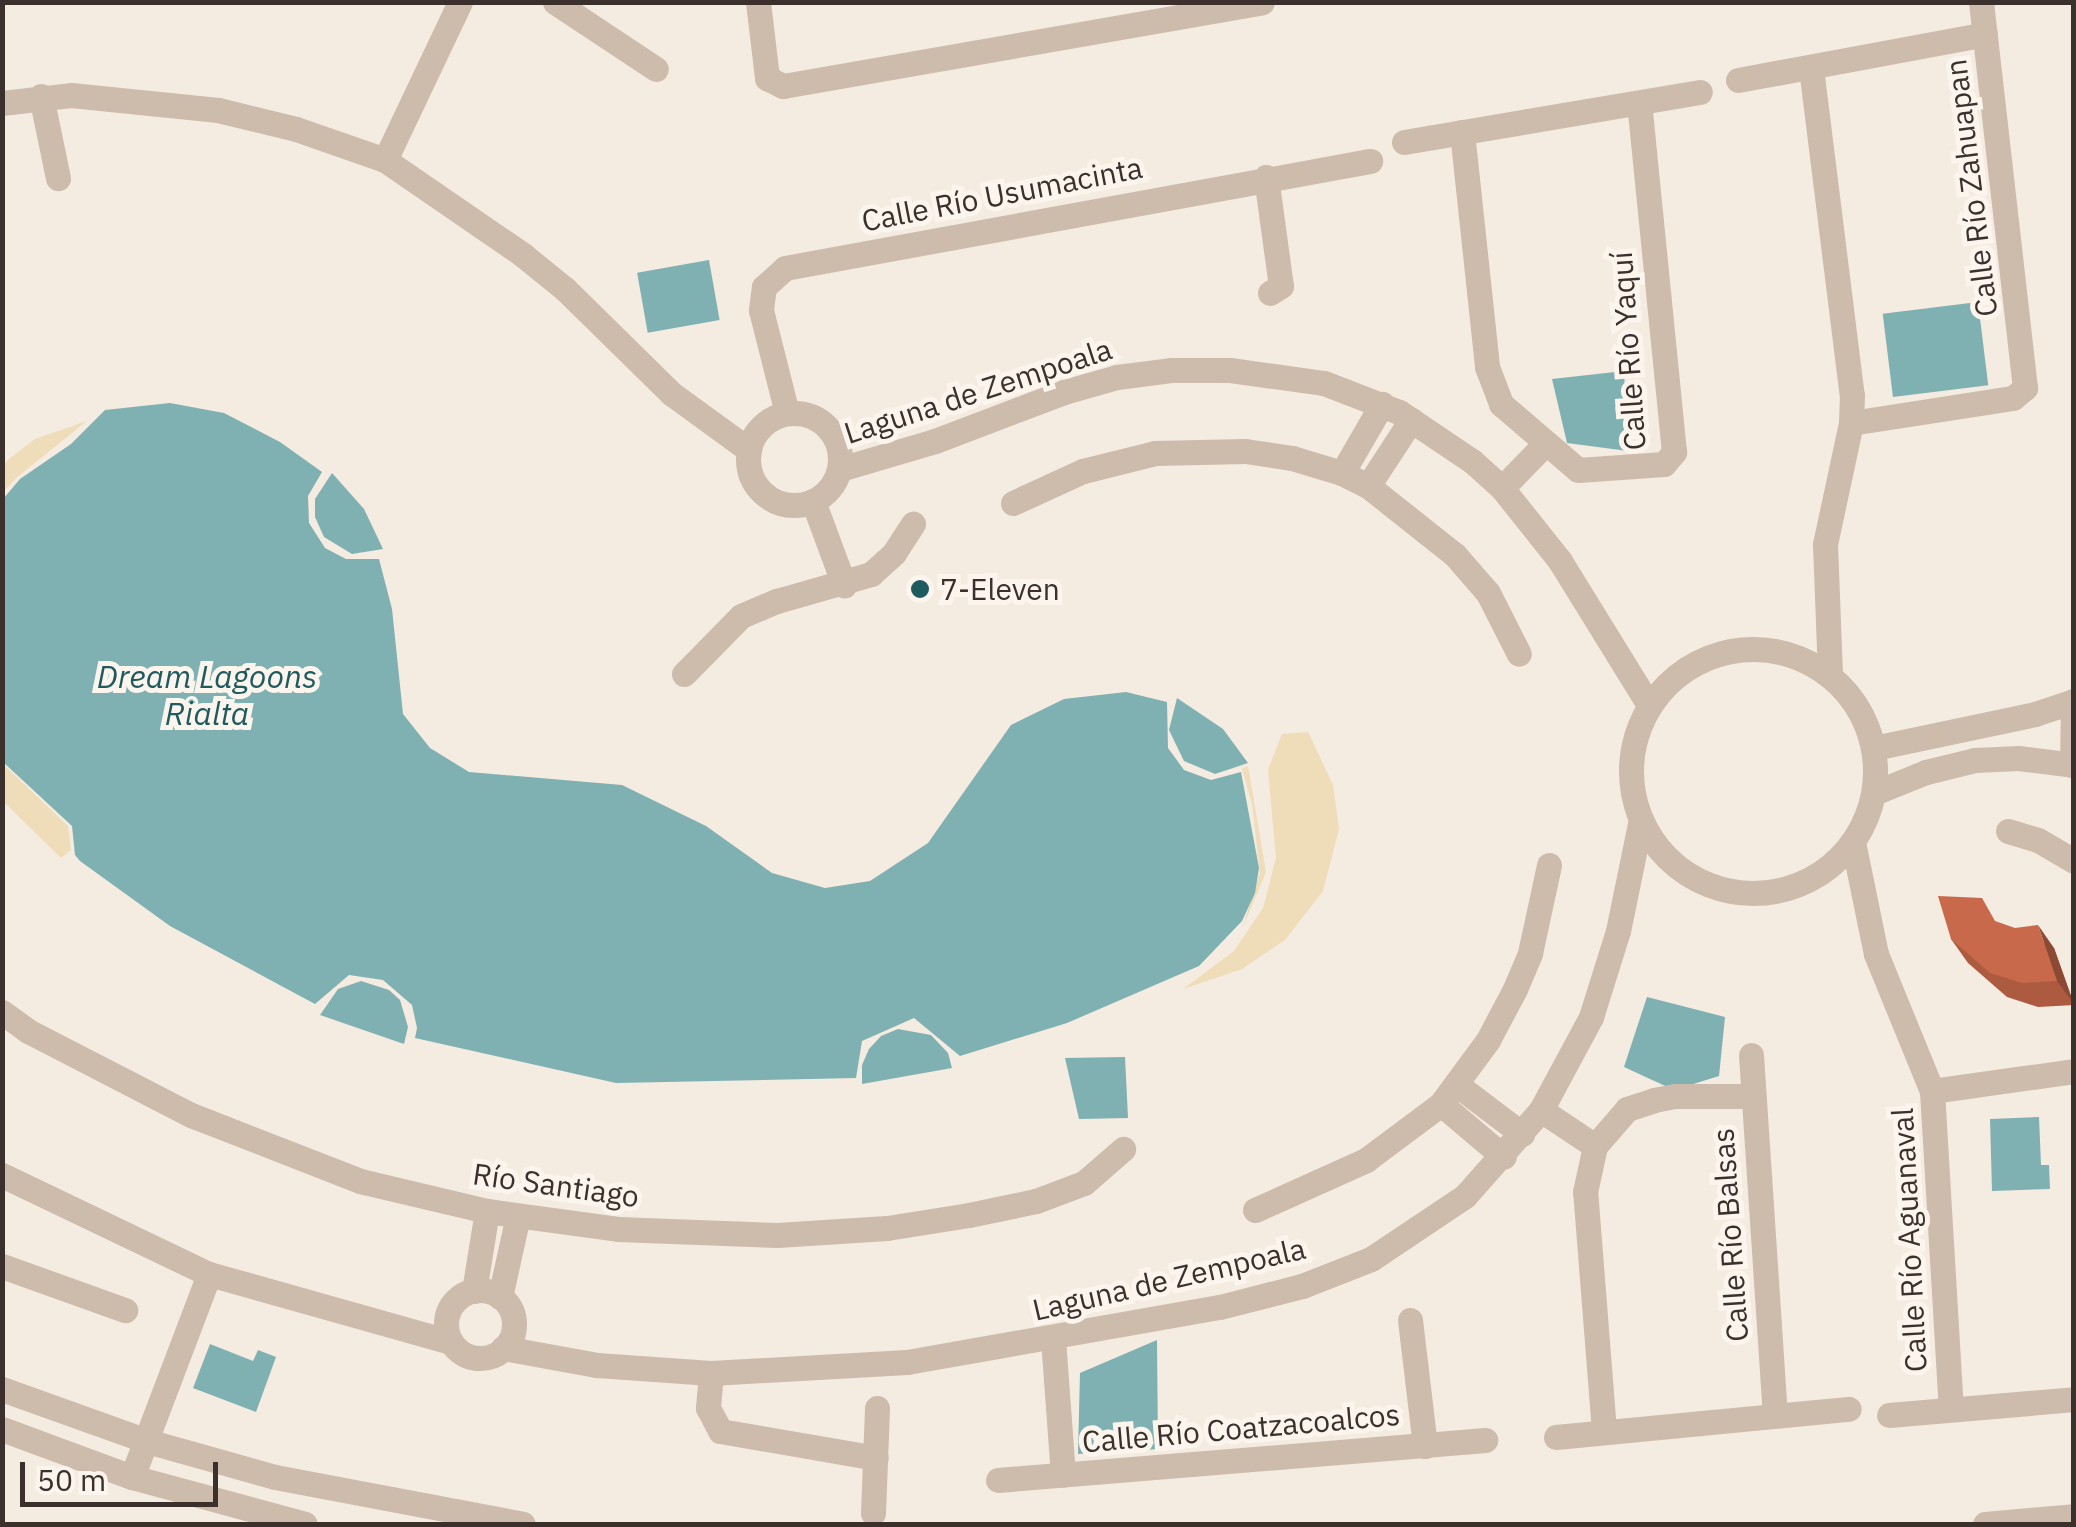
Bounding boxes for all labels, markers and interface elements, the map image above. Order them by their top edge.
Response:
street label: Calle Río Zahuapan [1937,57,2005,319]
street label: Calle Río Usumacinta [859,149,1145,239]
street label: Calle Río Yaquí [1603,250,1653,452]
street label: Laguna de Zempoala [840,331,1116,451]
place label: 7-Eleven [940,571,1060,607]
marker: 7-Eleven [909,578,931,600]
water label: Dream Lagoons Rialta [97,658,317,733]
street label: Calle Río Aguanaval [1884,1107,1934,1373]
street label: Calle Río Balsas [1705,1127,1755,1343]
street label: Río Santiago [471,1156,641,1214]
street label: Laguna de Zempoala [1029,1230,1309,1328]
street label: Calle Río Coatzacoalcos [1080,1396,1402,1460]
scale bar [25,1442,222,1504]
text: 50 m [37,1460,106,1499]

